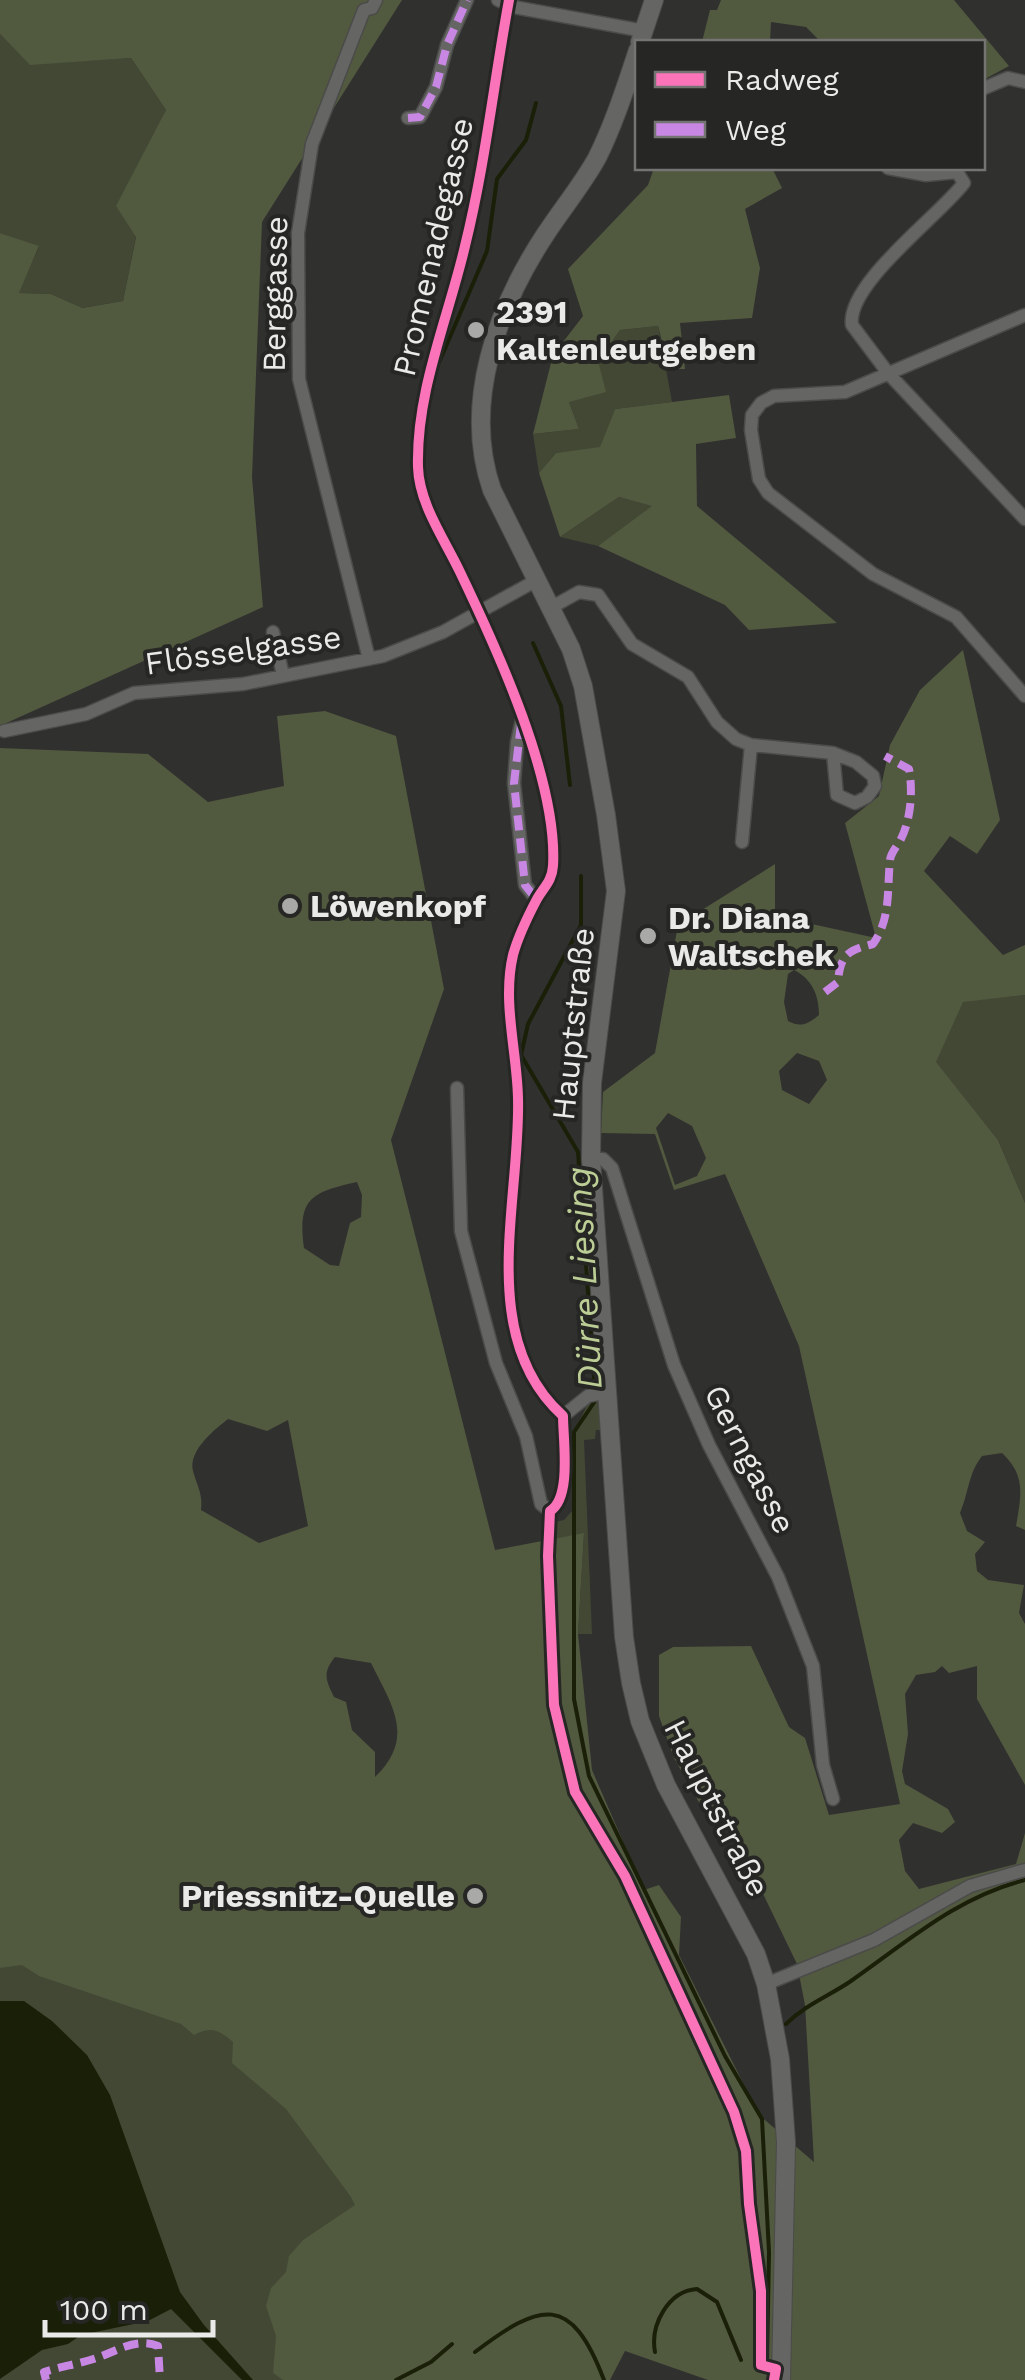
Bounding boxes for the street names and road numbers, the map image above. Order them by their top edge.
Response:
street label: Promenadegasse [385,114,481,380]
street label: Berggasse [255,216,295,372]
street label: Flösselgasse [142,617,344,683]
street label: Hauptstraße [544,926,602,1122]
street label: Gerngasse [696,1378,804,1540]
street label: Hauptstraße [656,1713,778,1903]

